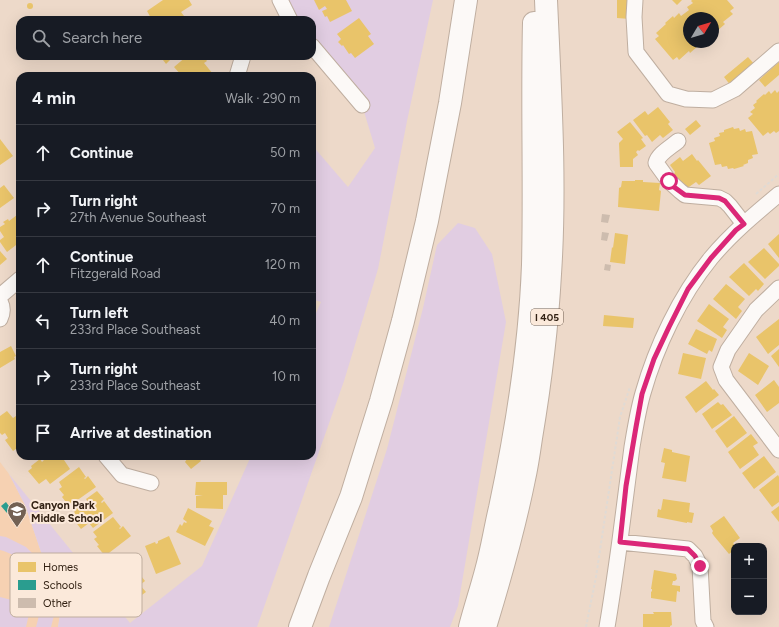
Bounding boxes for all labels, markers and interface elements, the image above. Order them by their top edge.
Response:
north arrow [683,12,719,48]
search box [16,16,316,60]
icon: search [30,27,52,49]
text: Search here [62,29,142,47]
text: 4 min [32,88,76,108]
text: Walk · 290 m [225,91,300,106]
icon: ahead [32,142,54,164]
text: Continue [70,144,133,162]
text: 50 m [270,145,300,160]
route start [660,172,678,190]
text: Turn right [70,192,138,210]
icon: right [32,198,54,220]
text: 70 m [270,201,300,216]
text: 27th Avenue Southeast [70,210,206,225]
text: Continue [70,248,133,266]
icon: ahead [32,254,54,276]
text: 120 m [265,257,300,272]
text: Fitzgerald Road [70,266,161,281]
text: Turn left [70,304,128,322]
road number: I 405 [531,309,563,325]
icon: left [32,310,54,332]
text: 40 m [269,313,300,328]
text: 233rd Place Southeast [70,322,201,337]
text: Turn right [70,360,138,378]
icon: right [32,366,54,388]
text: 10 m [272,369,300,384]
text: 233rd Place Southeast [70,378,201,393]
icon: arrive [32,422,54,444]
text: Arrive at destination [70,424,211,442]
place label: Canyon Park Middle School [31,499,103,525]
school or university icon: Canyon Park Middle School [6,500,28,528]
map controls [731,543,767,615]
button: + [731,543,767,579]
legend [10,553,142,617]
route end [691,557,709,575]
text: Homes [43,561,78,574]
text: Schools [43,579,82,592]
button: − [731,579,767,615]
text: Other [43,597,72,610]

